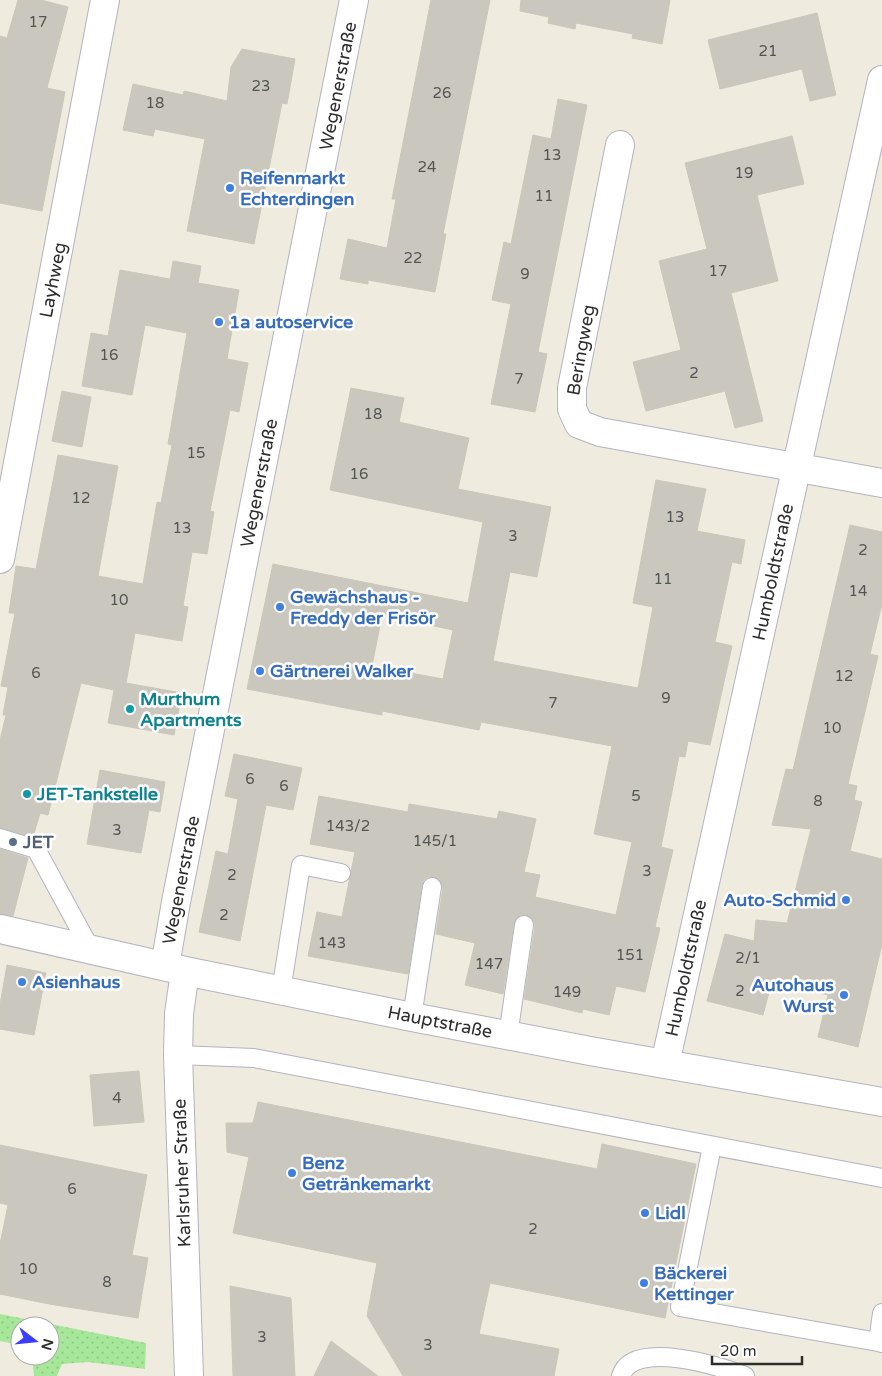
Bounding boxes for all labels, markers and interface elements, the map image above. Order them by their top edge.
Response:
house number: 17 [29,13,47,31]
street label: Wegenerstraße [315,20,361,152]
house number: 21 [759,42,777,60]
house number: 23 [252,77,270,95]
house number: 26 [433,84,451,102]
house number: 18 [146,94,164,112]
house number: 13 [543,146,561,164]
house number: 24 [418,158,436,176]
house number: 19 [735,164,753,182]
place label: Reifenmarkt Echterdingen [240,167,354,210]
marker: Reifenmarkt Echterdingen [224,182,236,194]
house number: 11 [535,187,553,205]
street label: Layhweg [35,240,71,320]
house number: 22 [404,249,422,267]
house number: 17 [709,262,727,280]
house number: 9 [520,265,530,283]
street label: Beringweg [562,303,600,397]
place label: 1a autoservice [229,311,353,333]
marker: 1a autoservice [213,316,225,328]
house number: 16 [100,346,118,364]
house number: 2 [689,364,699,382]
house number: 7 [514,370,524,388]
house number: 18 [364,405,382,423]
street label: Wegenerstraße [236,417,282,549]
house number: 15 [187,444,205,462]
house number: 16 [350,465,368,483]
house number: 12 [72,489,90,507]
street label: Humboldtstraße [748,502,798,642]
house number: 13 [666,508,684,526]
house number: 13 [173,519,191,537]
house number: 3 [508,527,518,545]
house number: 2 [858,541,868,559]
house number: 11 [654,570,672,588]
house number: 14 [849,582,867,600]
place label: Gewächshaus - Freddy der Frisör [290,586,437,629]
house number: 10 [110,591,128,609]
marker: Gewächshaus - Freddy der Frisör [274,601,286,613]
place label: Gärtnerei Walker [270,660,415,682]
house number: 6 [31,664,41,682]
marker: Gärtnerei Walker [254,665,266,677]
house number: 12 [835,667,853,685]
place label: Murthum Apartments [140,688,242,731]
house number: 9 [661,689,671,707]
house number: 7 [548,694,558,712]
marker: Murthum Apartments [124,703,136,715]
house number: 10 [823,719,841,737]
house number: 6 [245,770,255,788]
house number: 6 [279,777,289,795]
place label: JET-Tankstelle [36,783,158,805]
house number: 5 [631,787,641,805]
marker: JET-Tankstelle [21,788,33,800]
house number: 8 [813,792,823,810]
street label: Wegenerstraße [158,814,204,946]
house number: 143/2 [326,817,370,835]
house number: 3 [112,821,122,839]
place label: JET [22,831,55,853]
house number: 145/1 [413,832,457,850]
marker: JET [7,836,19,848]
house number: 3 [642,862,652,880]
house number: 2 [227,866,237,884]
place label: Auto-Schmid [723,889,836,911]
marker: Auto-Schmid [840,894,852,906]
street label: Humboldtstraße [661,898,711,1038]
house number: 2 [219,906,229,924]
house number: 143 [318,934,346,952]
house number: 151 [616,946,644,964]
house number: 2/1 [735,949,761,967]
house number: 147 [475,955,503,973]
place label: Asienhaus [32,971,121,993]
place label: Autohaus Wurst [752,974,834,1017]
marker: Asienhaus [16,976,28,988]
house number: 2 [735,982,745,1000]
house number: 149 [553,983,581,1001]
marker: Autohaus Wurst [838,989,850,1001]
street label: Hauptstraße [386,1001,494,1043]
house number: 4 [112,1089,122,1107]
street label: Karlsruher Straße [168,1098,196,1248]
place label: Benz Getränkemarkt [302,1152,431,1195]
marker: Benz Getränkemarkt [286,1167,298,1179]
house number: 6 [67,1180,77,1198]
place label: Lidl [655,1202,686,1224]
marker: Lidl [639,1207,651,1219]
house number: 2 [528,1220,538,1238]
house number: 10 [19,1260,37,1278]
place label: Bäckerei Kettinger [654,1262,735,1305]
house number: 8 [102,1273,112,1291]
marker: Bäckerei Kettinger [638,1277,650,1289]
north arrow [10,1316,60,1366]
house number: 3 [257,1328,267,1346]
scale bar [712,1334,802,1366]
house number: 3 [423,1336,433,1354]
text: N [37,1337,57,1352]
text: 20 m [720,1342,757,1360]

